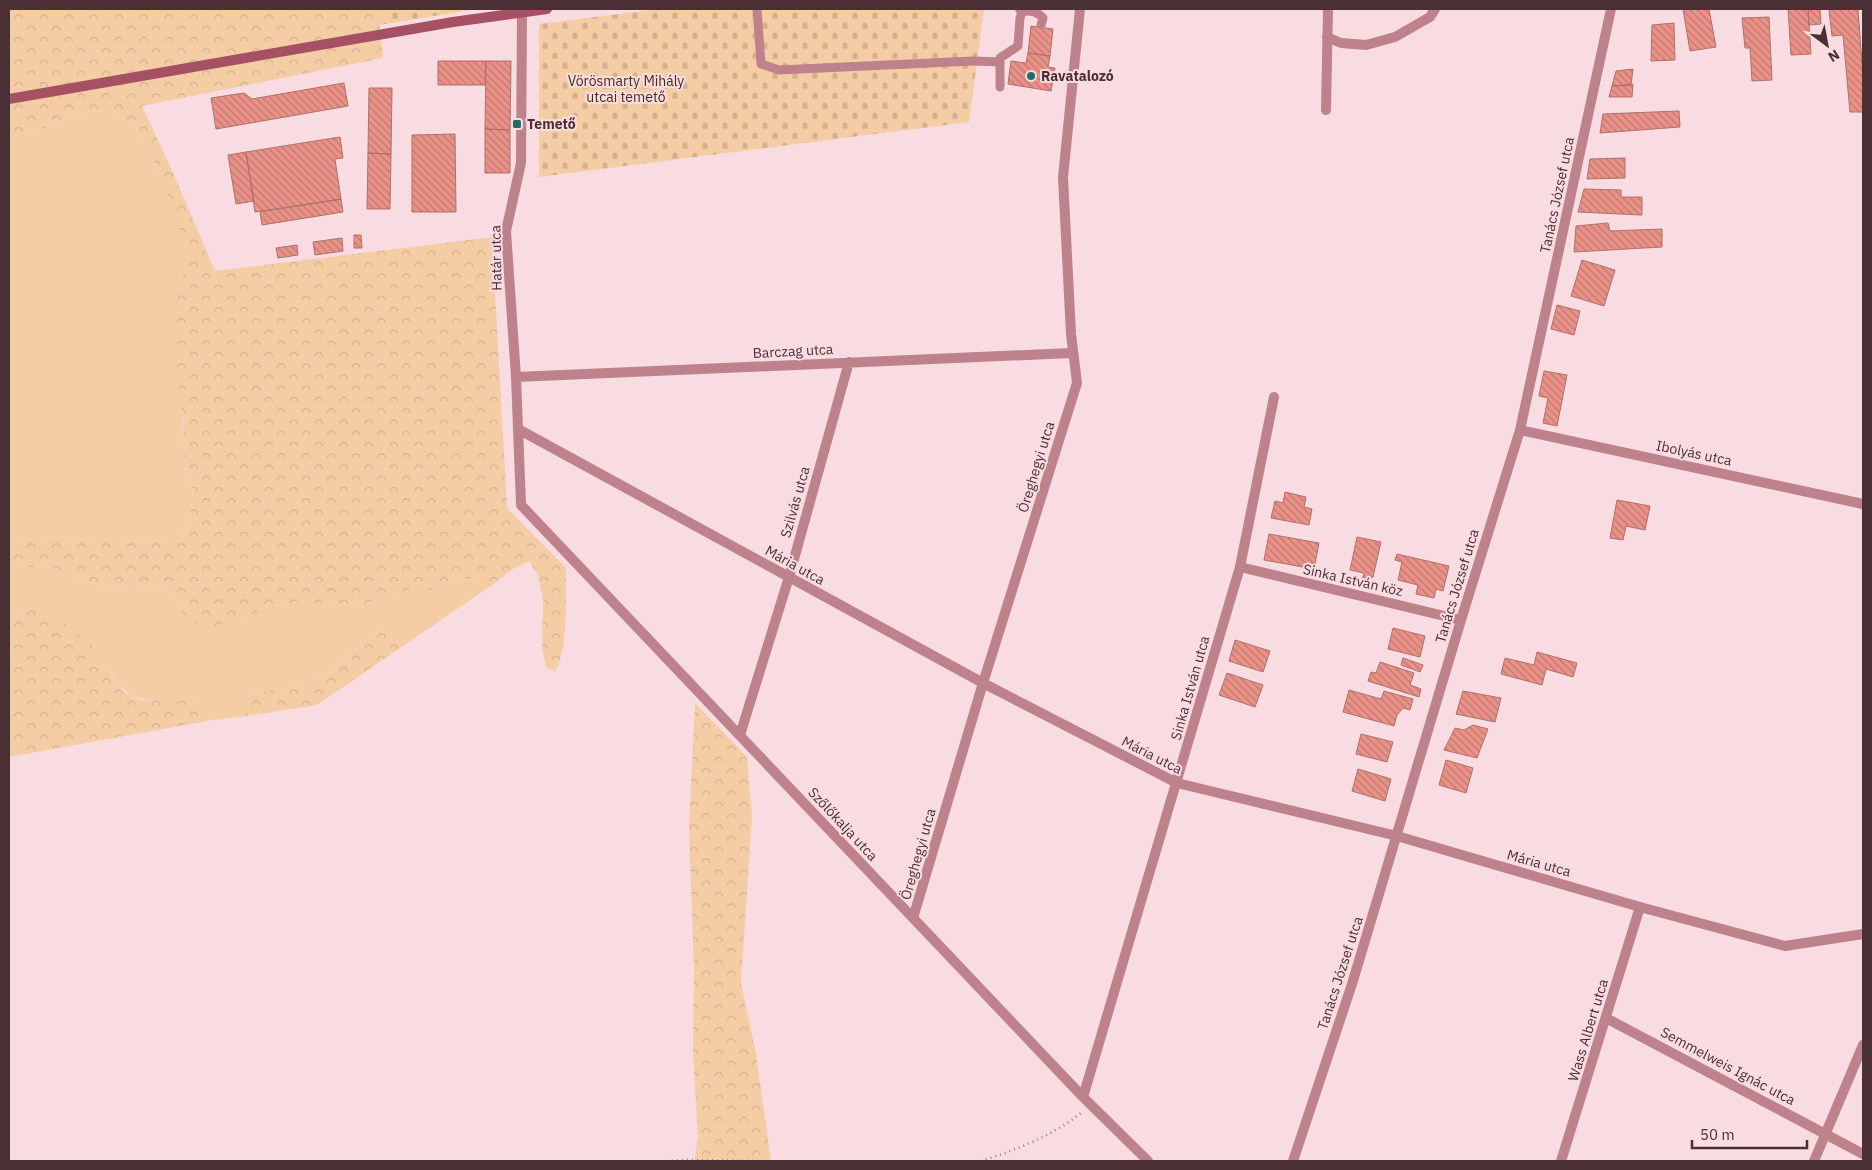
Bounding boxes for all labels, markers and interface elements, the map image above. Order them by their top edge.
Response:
north arrow [1802,20,1852,70]
text: N [1825,46,1843,66]
place label: Ravatalozó [1041,67,1114,85]
marker: Ravatalozó [1025,70,1037,82]
park label: Vörösmarty Mihály utcai temető [568,72,684,106]
place label: Temető [527,115,576,133]
marker: Temető [511,118,523,130]
street label: Tanács József utca [1536,135,1578,255]
street label: Határ utca [486,225,506,291]
street label: Barczag utca [752,340,834,362]
street label: Öreghegyi utca [1014,419,1059,515]
street label: Ibolyás utca [1654,436,1734,470]
street label: Szilvás utca [776,464,814,540]
street label: Tanács József utca [1431,526,1483,645]
street label: Mária utca [762,541,829,589]
street label: Sinka István köz [1301,560,1405,600]
street label: Sinka István utca [1167,633,1214,742]
street label: Mária utca [1119,732,1186,778]
street label: Szőlőkalja utca [804,783,882,865]
street label: Öreghegyi utca [896,806,940,902]
street label: Mária utca [1505,845,1574,881]
street label: Tanács József utca [1313,914,1367,1032]
street label: Wass Albert utca [1564,976,1612,1083]
street label: Semmelweis Ignác utca [1658,1023,1799,1109]
scale bar [1692,1118,1807,1150]
text: 50 m [1700,1125,1735,1144]

